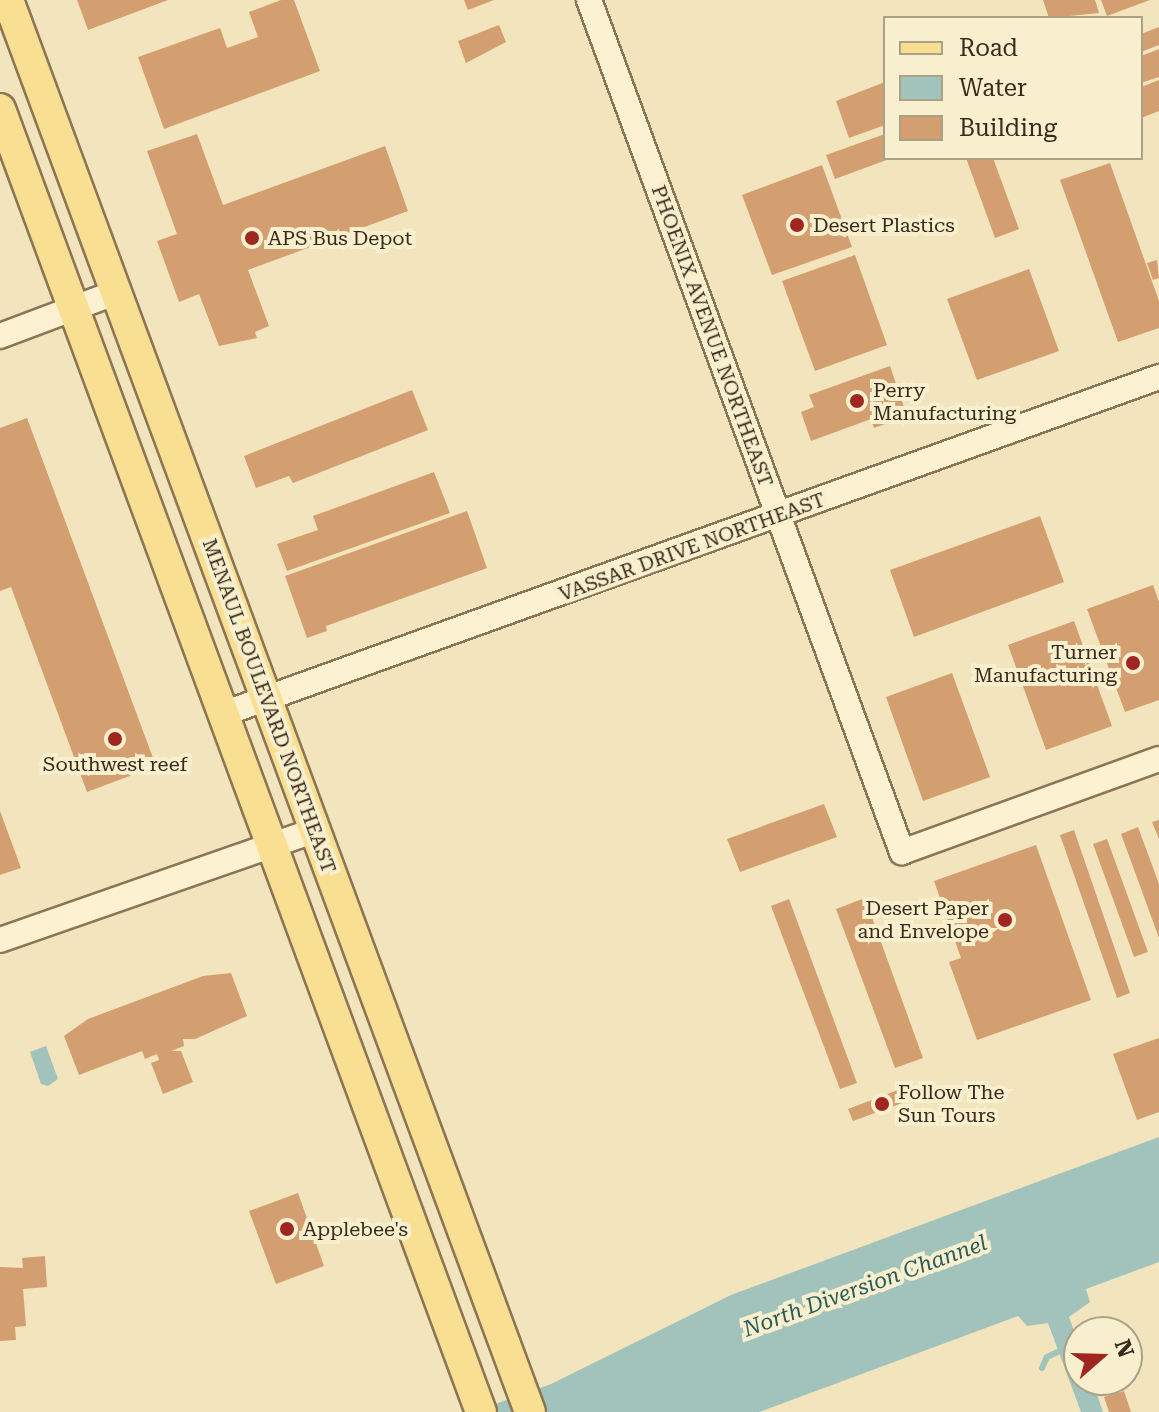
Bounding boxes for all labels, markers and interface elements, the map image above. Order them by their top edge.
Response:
legend [883,16,1143,160]
text: Road [959,34,1018,62]
text: Water [959,74,1027,102]
text: Building [959,114,1057,142]
street label: PHOENIX AVENUE NORTHEAST [646,182,778,490]
place label: Desert Plastics [813,213,955,237]
marker: Desert Plastics [788,216,806,234]
place label: APS Bus Depot [268,226,412,250]
marker: APS Bus Depot [243,229,261,247]
place label: Perry Manufacturing [873,378,1016,425]
marker: Perry Manufacturing [848,392,866,410]
street label: VASSAR DRIVE NORTHEAST [556,488,828,606]
street label: MENAUL BOULEVARD NORTHEAST [197,535,341,877]
place label: Turner Manufacturing [974,640,1117,687]
marker: Turner Manufacturing [1124,654,1142,672]
marker: Southwest reef [106,730,124,748]
place label: Southwest reef [43,752,187,776]
place label: Desert Paper and Envelope [857,896,989,943]
marker: Desert Paper and Envelope [996,911,1014,929]
place label: Follow The Sun Tours [898,1080,1004,1127]
marker: Follow The Sun Tours [873,1095,891,1113]
place label: Applebee's [303,1217,408,1241]
marker: Applebee's [278,1220,296,1238]
water label: North Diversion Channel [739,1230,991,1342]
north arrow [1063,1316,1143,1396]
text: N [1109,1336,1139,1361]

